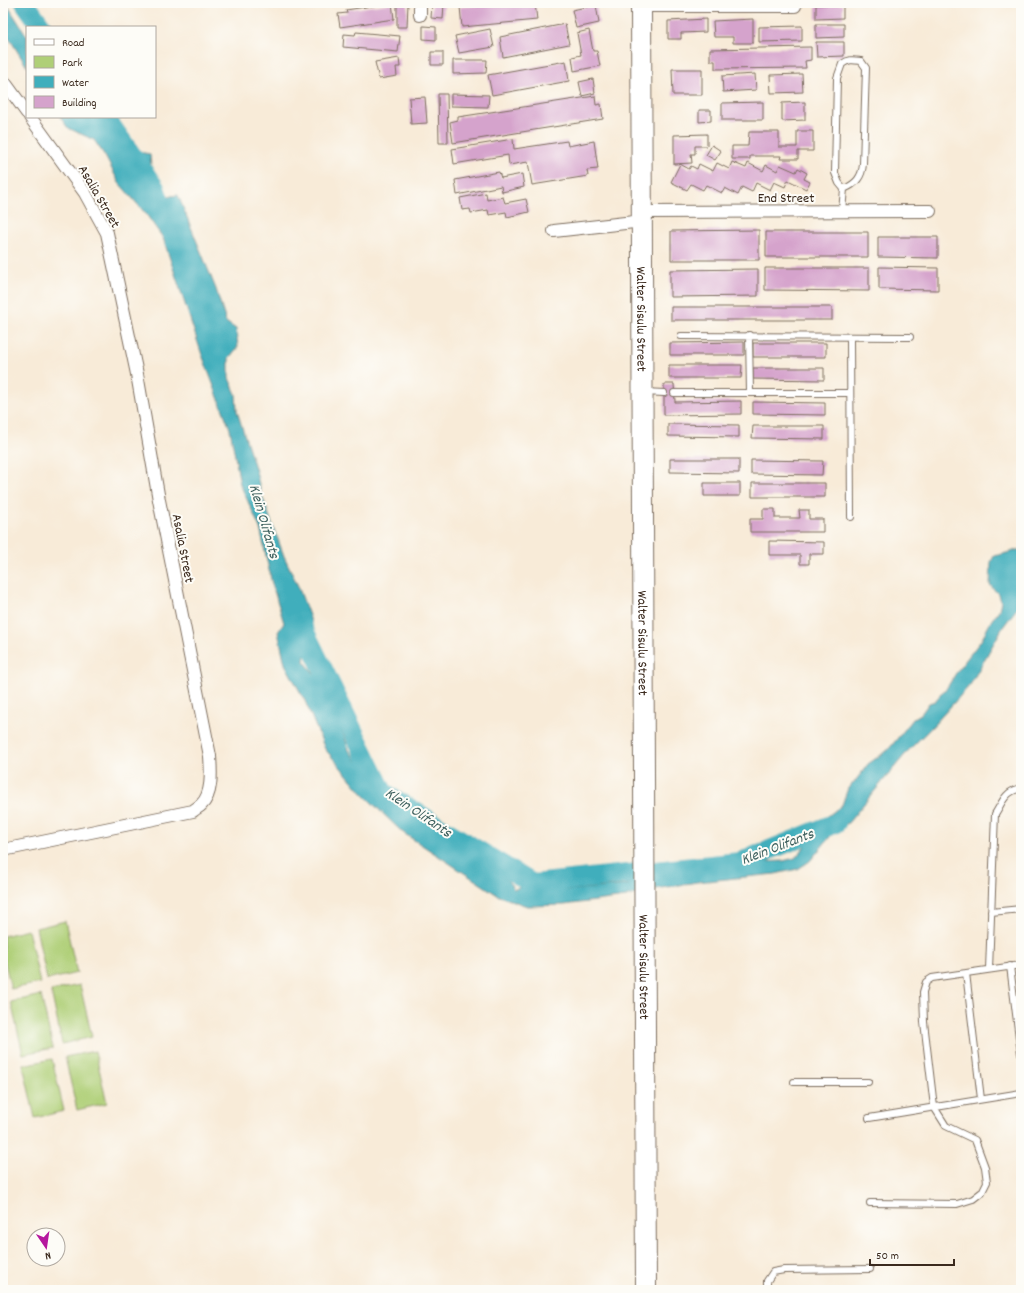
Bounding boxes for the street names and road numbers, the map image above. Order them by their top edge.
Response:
street label: Asalia Street [72,162,124,232]
street label: End Street [758,189,814,209]
street label: Walter Sisulu Street [630,266,650,372]
street label: Asalia Street [166,512,199,585]
street label: Walter Sisulu Street [631,590,652,696]
street label: Walter Sisulu Street [633,914,653,1020]

